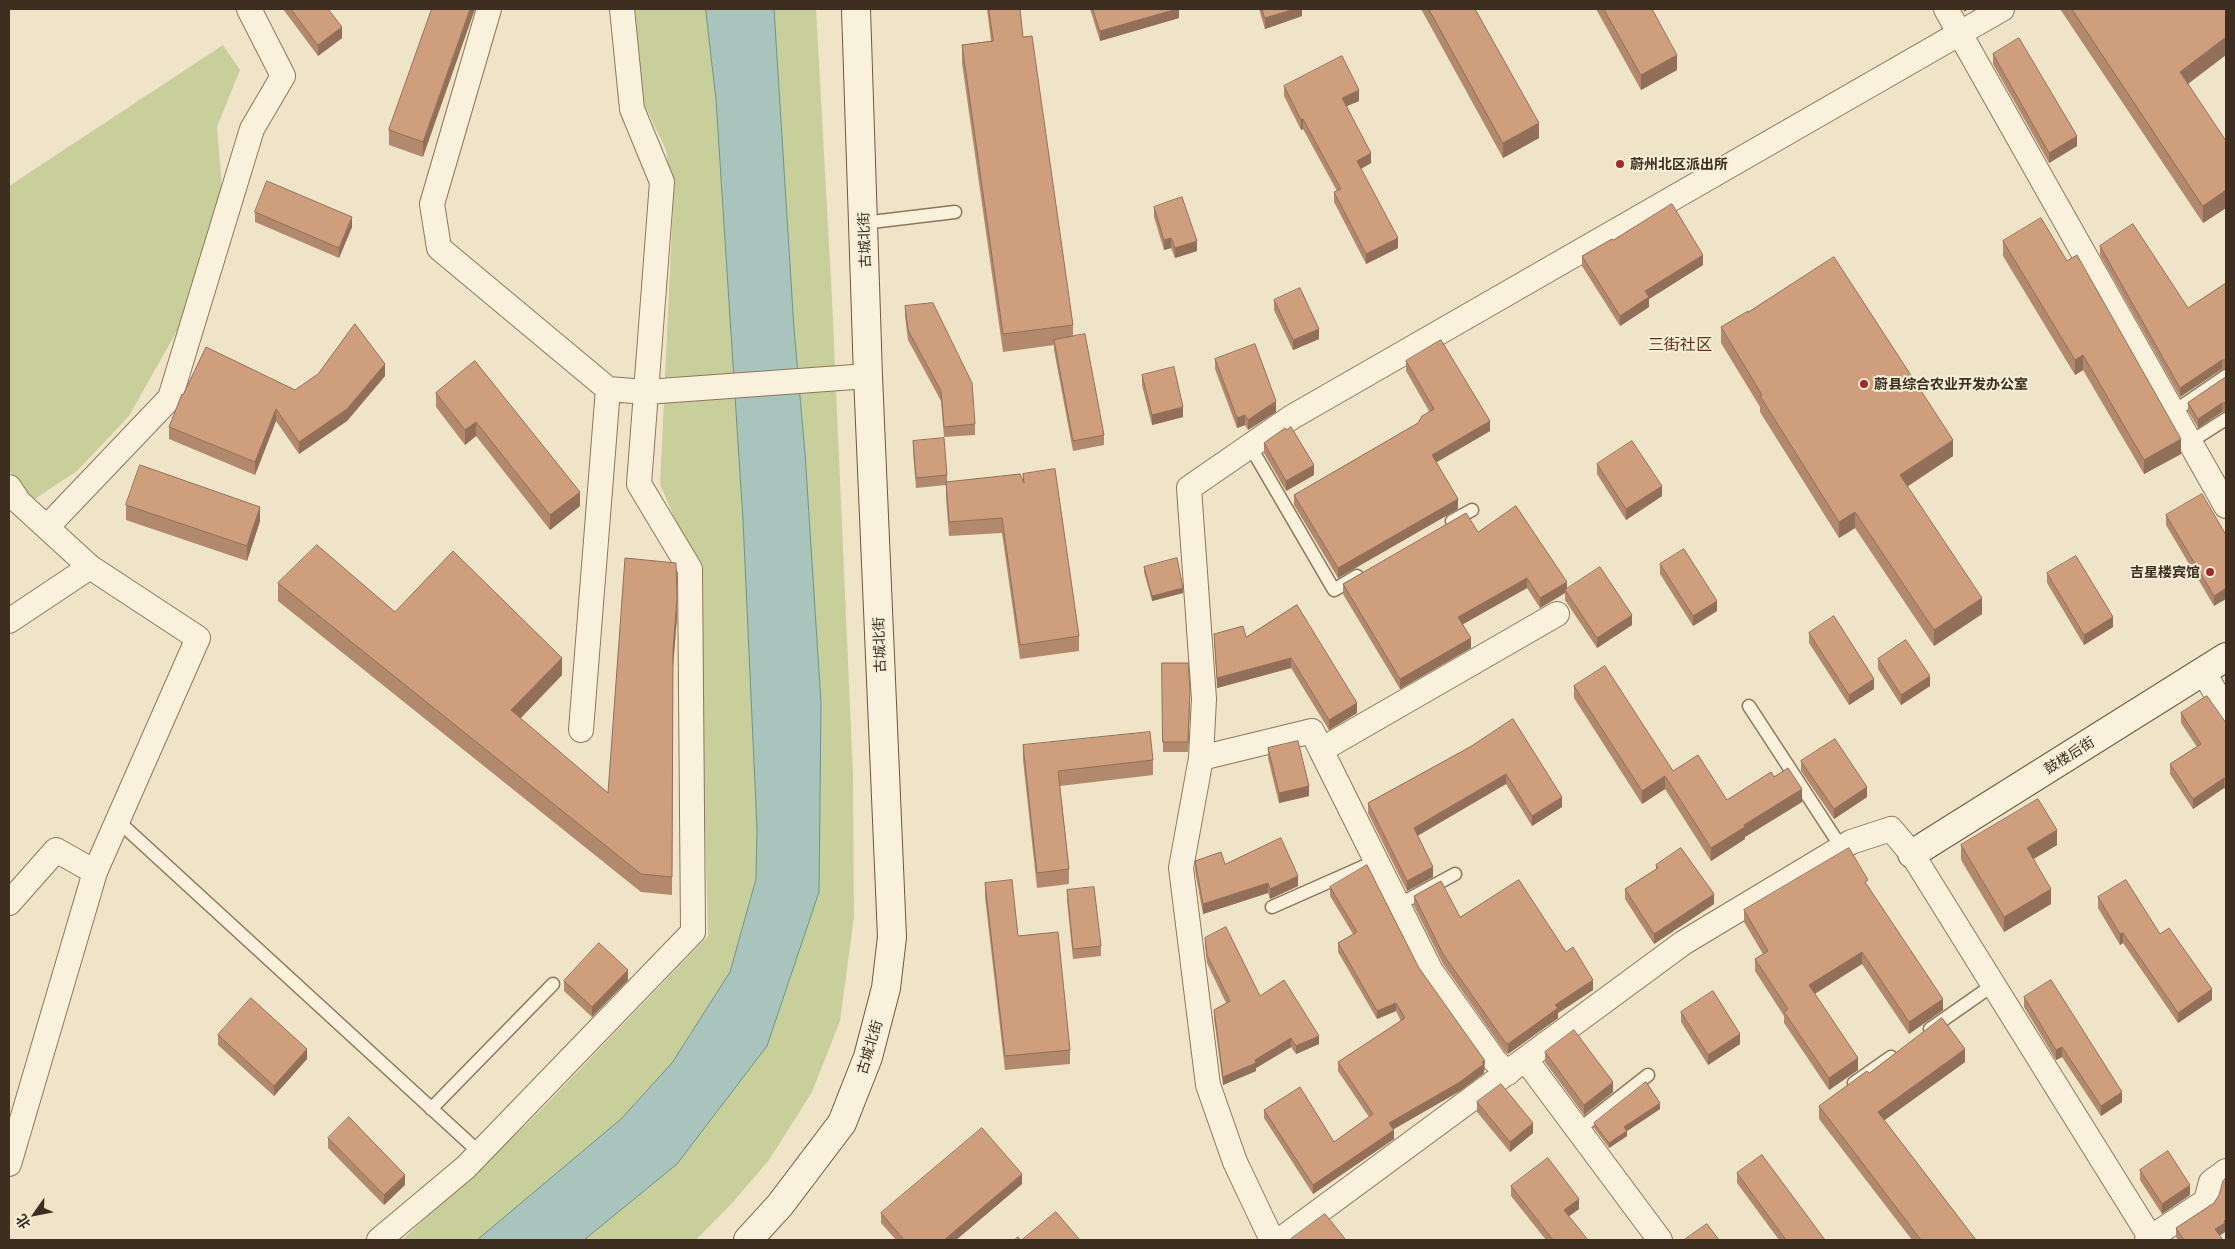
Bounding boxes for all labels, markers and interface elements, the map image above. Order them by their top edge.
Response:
place label: 蔚州北区派出所 [1630,156,1728,172]
marker: 蔚州北区派出所 [1614,158,1626,170]
street label: 古城北街 [855,212,873,268]
district label: 三街社区 [1648,334,1712,354]
place label: 蔚县综合农业开发办公室 [1874,376,2028,392]
marker: 蔚县综合农业开发办公室 [1858,378,1870,390]
place label: 吉星楼宾馆 [2130,564,2200,580]
marker: 吉星楼宾馆 [2204,566,2216,578]
street label: 古城北街 [870,617,888,673]
street label: 鼓楼后街 [2041,733,2097,777]
street label: 古城北街 [853,1018,885,1076]
north arrow [10,1189,60,1239]
text: 北 [10,1211,35,1233]

